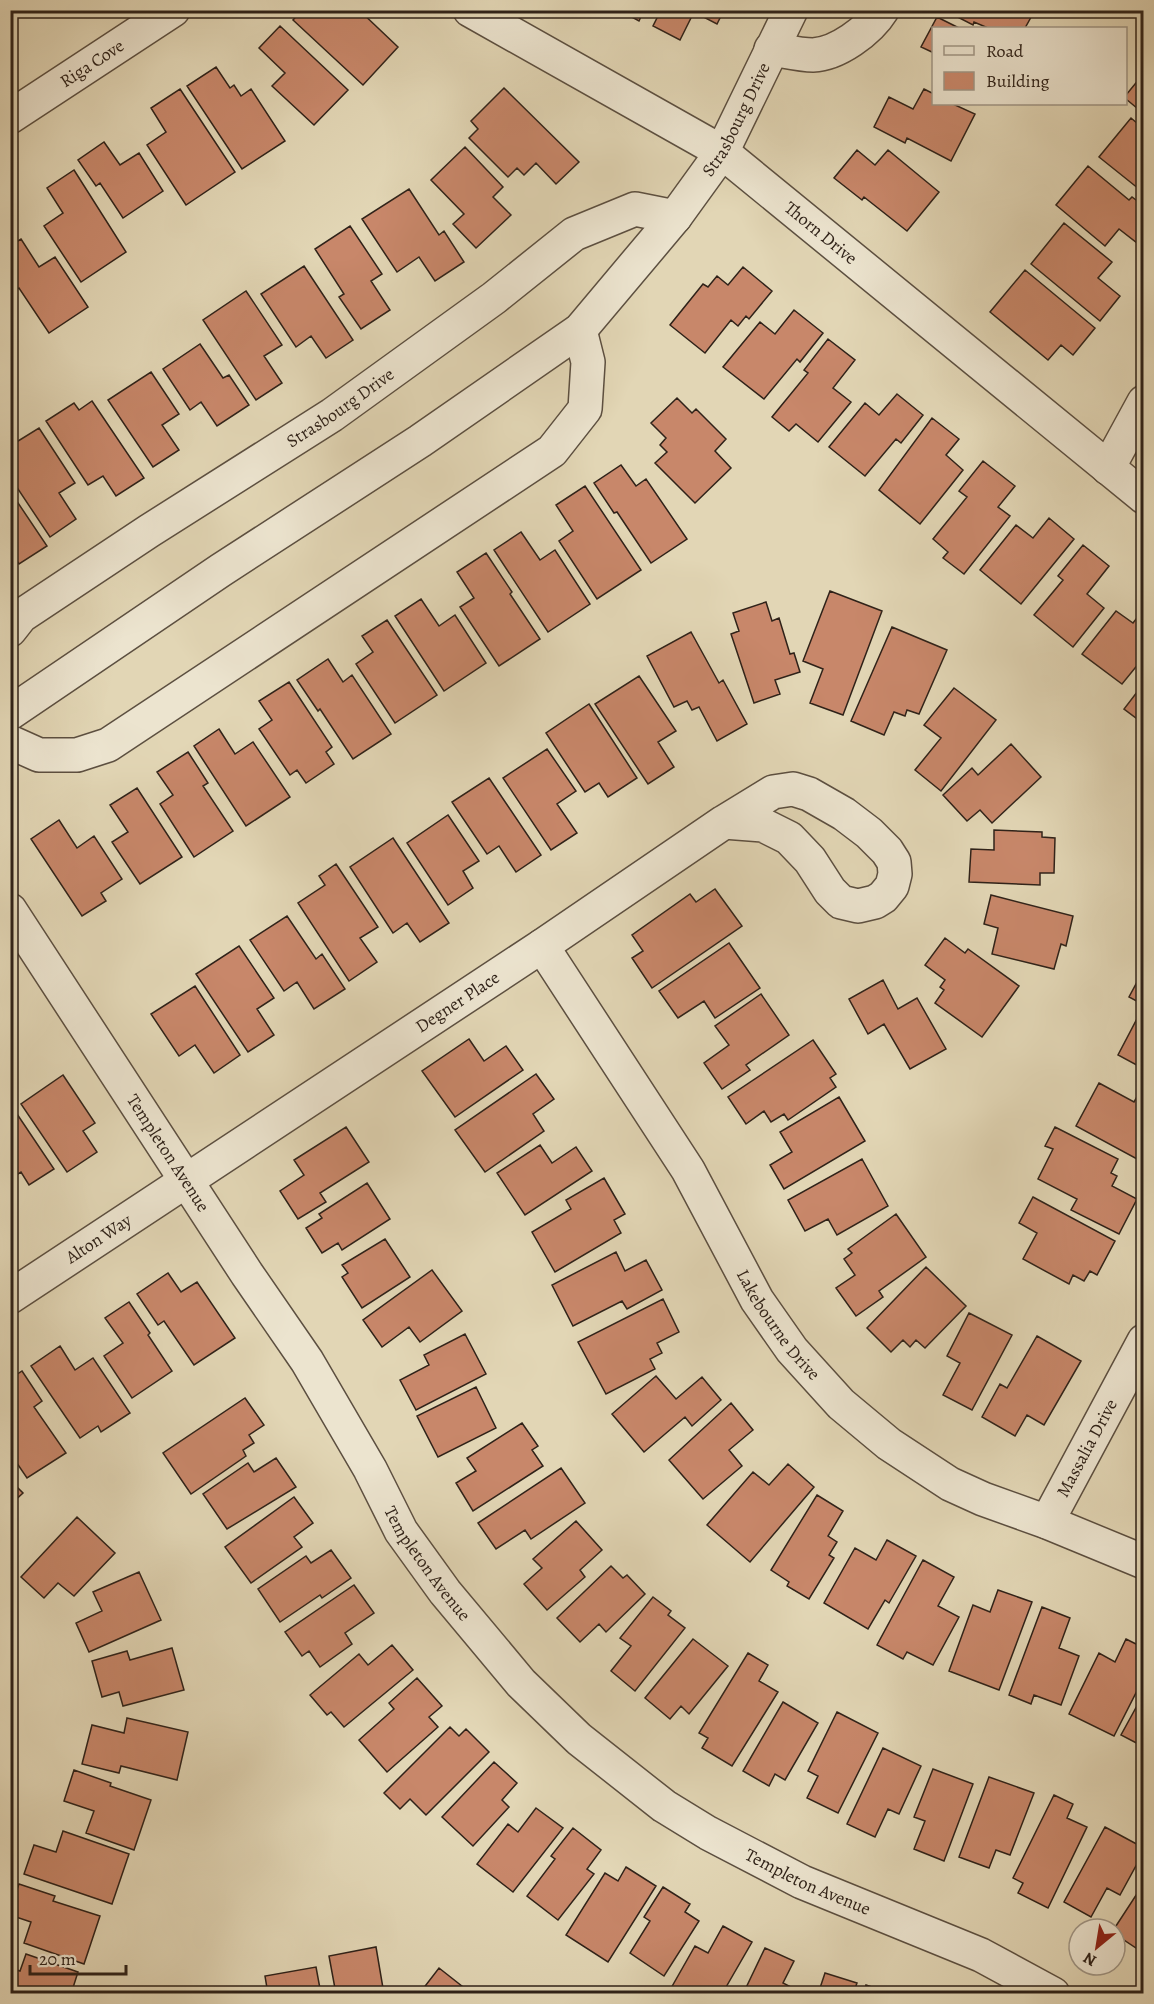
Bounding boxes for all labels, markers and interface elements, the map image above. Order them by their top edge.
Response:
legend [932,27,1127,105]
street label: Riga Cove [55,33,129,93]
text: Road [986,39,1024,63]
street label: Strasbourg Drive [696,58,776,181]
text: Building [986,69,1050,93]
street label: Thorn Drive [779,196,862,270]
street label: Strasbourg Drive [282,362,399,453]
street label: Degner Place [411,965,504,1038]
street label: Templeton Avenue [121,1090,215,1217]
street label: Alton Way [60,1208,137,1270]
street label: Lakebourne Drive [731,1265,826,1385]
street label: Massalia Drive [1051,1395,1123,1501]
street label: Templeton Avenue [378,1502,476,1626]
street label: Templeton Avenue [741,1842,874,1921]
north arrow [1067,1917,1127,1977]
scale bar [30,1938,126,1976]
text: 20 m [39,1947,76,1971]
text: N [1079,1947,1101,1972]

